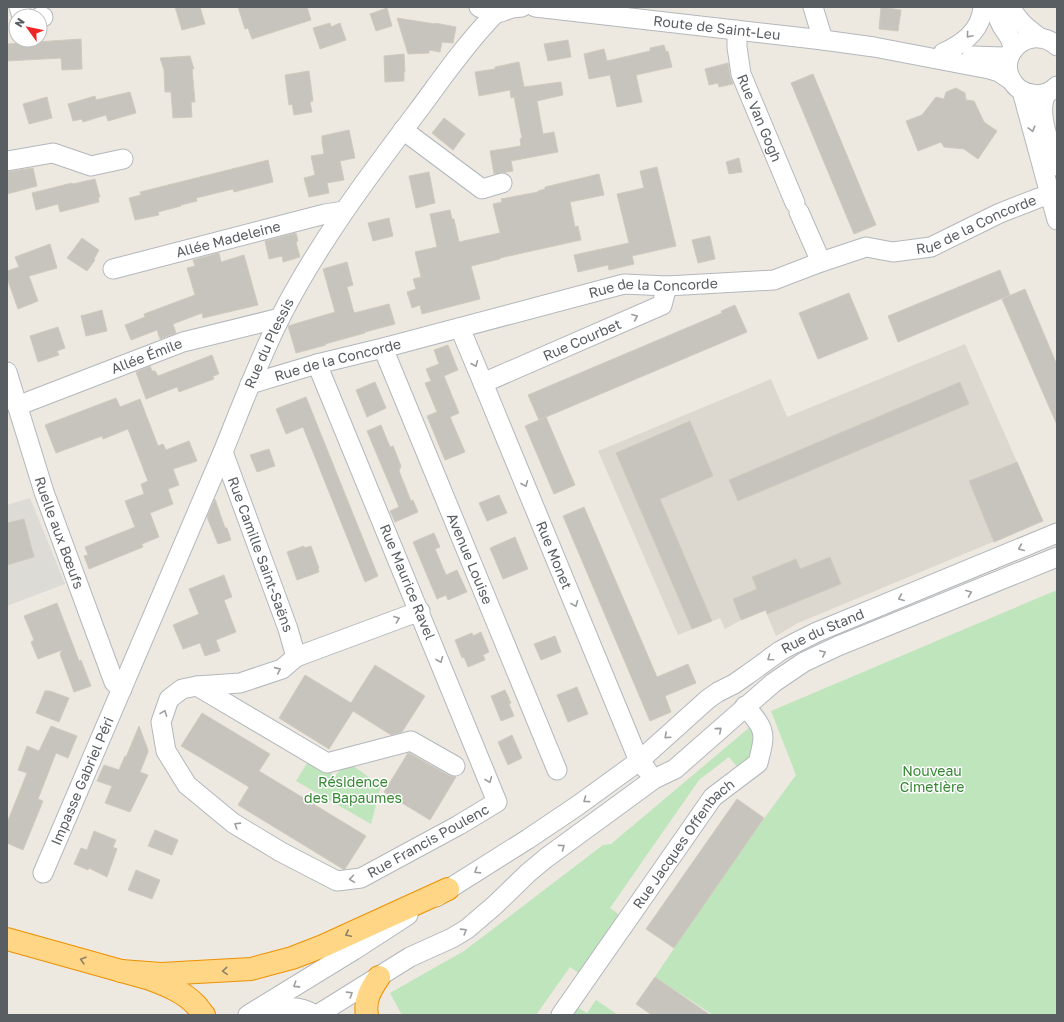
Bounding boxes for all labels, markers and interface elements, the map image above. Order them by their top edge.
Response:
north arrow [8,8,48,48]
street label: Route de Saint-Leu [652,12,781,43]
text: N [11,15,27,29]
one-way arrow [967,31,974,38]
street label: Rue Van Gogh [734,71,786,164]
one-way arrow [1027,125,1036,132]
street label: Rue de la Concorde [915,191,1039,257]
street label: Allée Madeleine [174,217,282,260]
street label: Rue de la Concorde [587,274,718,301]
street label: Rue du Plessis [240,295,297,391]
one-way arrow [630,314,638,322]
street label: Rue Courbet [540,315,624,364]
street label: Allée Émile [109,334,184,377]
street label: Rue de la Concorde [272,335,403,384]
one-way arrow [470,359,478,367]
street label: Ruelle aux Bœufs [32,474,88,591]
street label: Rue Camille Saint-Saëns [225,474,297,634]
one-way arrow [520,479,528,487]
street label: Avenue Louise [444,511,497,607]
street label: Rue Monet [533,518,576,592]
street label: Rue Maurice Ravel [377,521,439,642]
one-way arrow [1018,543,1025,551]
one-way arrow [965,589,972,597]
one-way arrow [897,593,904,601]
one-way arrow [570,600,578,607]
street label: Rue du Stand [778,605,866,657]
one-way arrow [393,616,400,624]
one-way arrow [818,650,826,658]
one-way arrow [768,653,775,660]
one-way arrow [435,655,443,663]
one-way arrow [274,667,282,675]
one-way arrow [160,709,168,716]
street label: Impasse Gabriel Péri [47,714,117,848]
one-way arrow [714,728,721,735]
one-way arrow [664,731,672,739]
park label: Nouveau Cimetière [900,762,964,795]
park label: Résidence des Bapaumes [304,773,402,806]
street label: Rue Jacques Offenbach [629,775,738,912]
one-way arrow [484,777,492,784]
one-way arrow [584,795,591,802]
street label: Rue Francis Poulenc [364,800,492,881]
one-way arrow [234,823,241,830]
one-way arrow [557,844,564,851]
one-way arrow [474,866,481,873]
one-way arrow [349,874,355,883]
one-way arrow [345,929,353,937]
one-way arrow [460,929,467,936]
one-way arrow [80,956,87,965]
one-way arrow [222,966,228,975]
one-way arrow [294,980,301,987]
one-way arrow [346,992,353,999]

